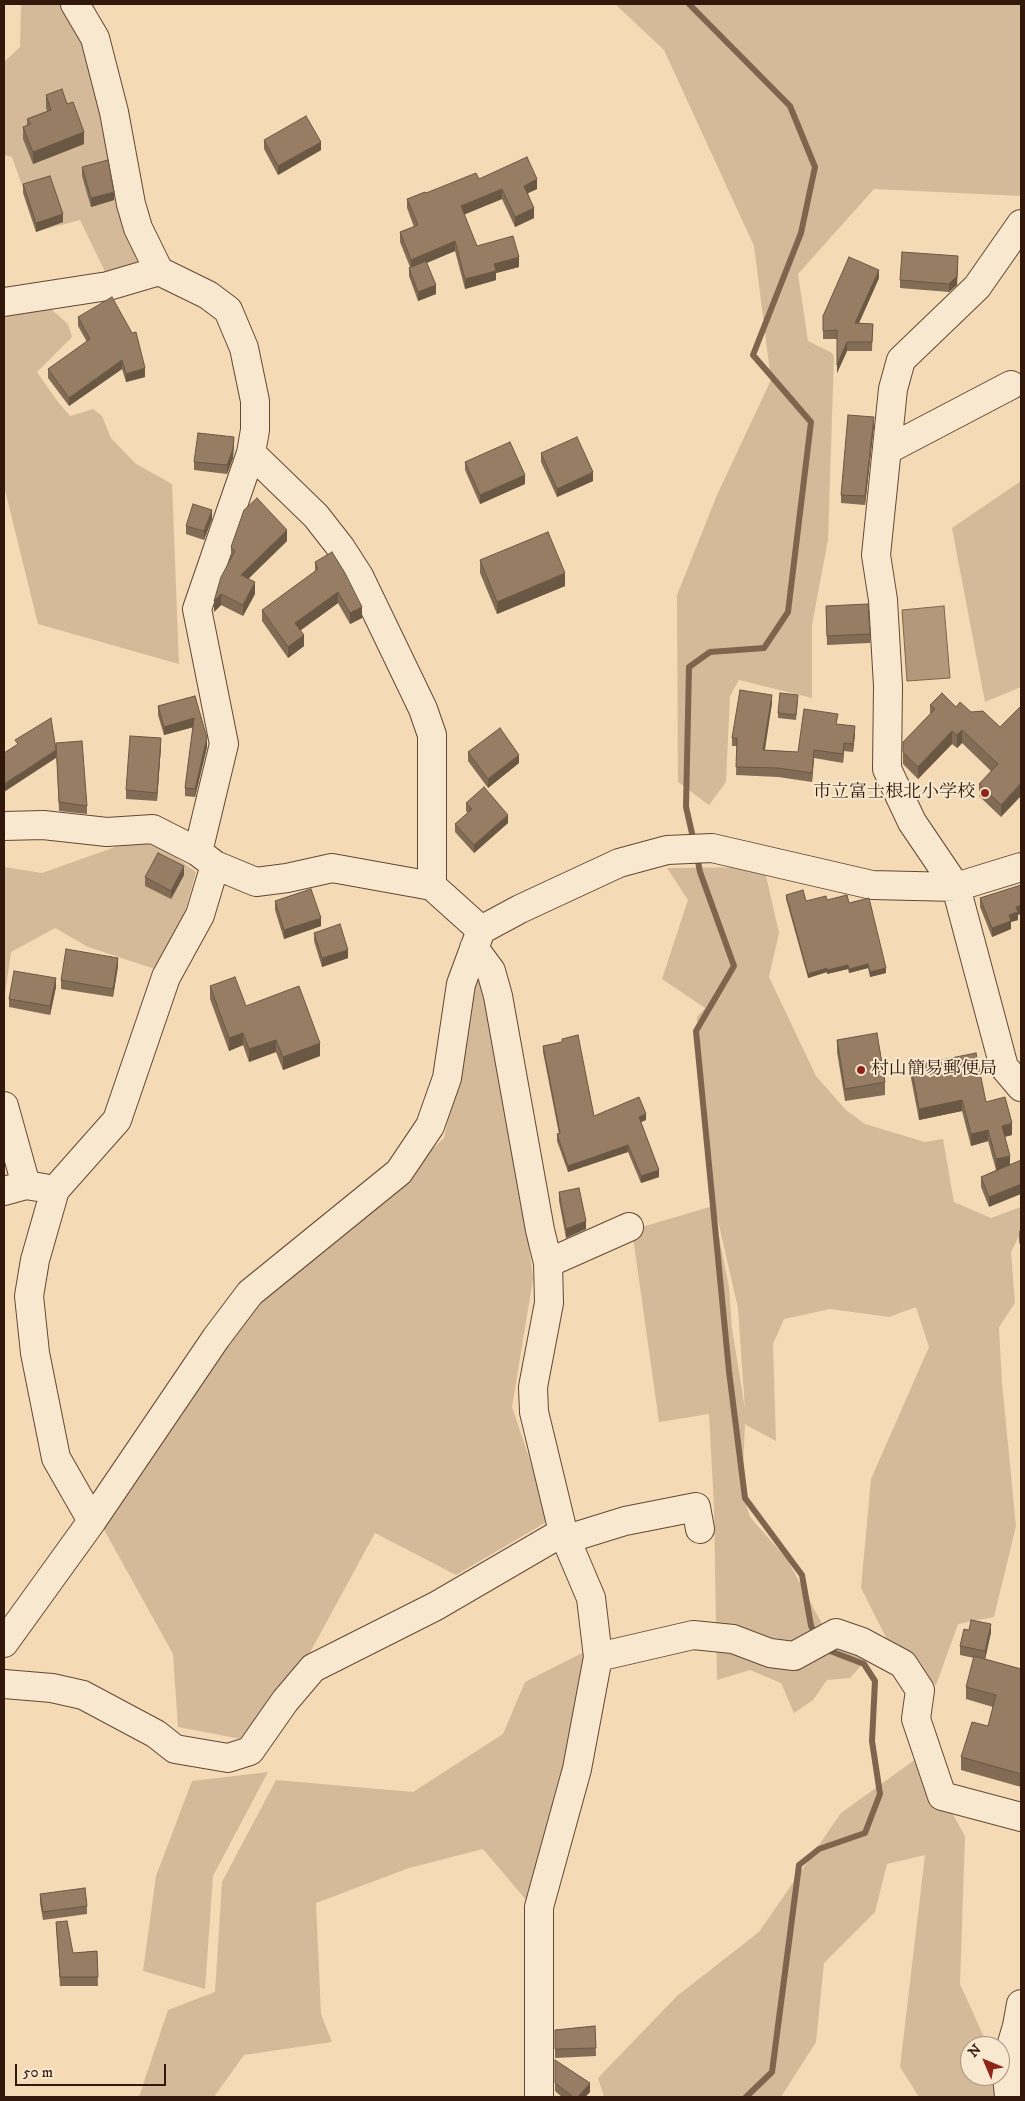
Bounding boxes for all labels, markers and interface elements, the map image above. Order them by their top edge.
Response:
place label: 市立富士根北小学校 [813,782,975,804]
marker: 市立富士根北小学校 [979,787,991,799]
place label: 村山簡易郵便局 [871,1059,997,1081]
marker: 村山簡易郵便局 [855,1064,867,1076]
north arrow [960,2036,1010,2086]
text: N [965,2041,986,2062]
scale bar [18,2054,169,2086]
text: 50 m [23,2063,53,2082]

